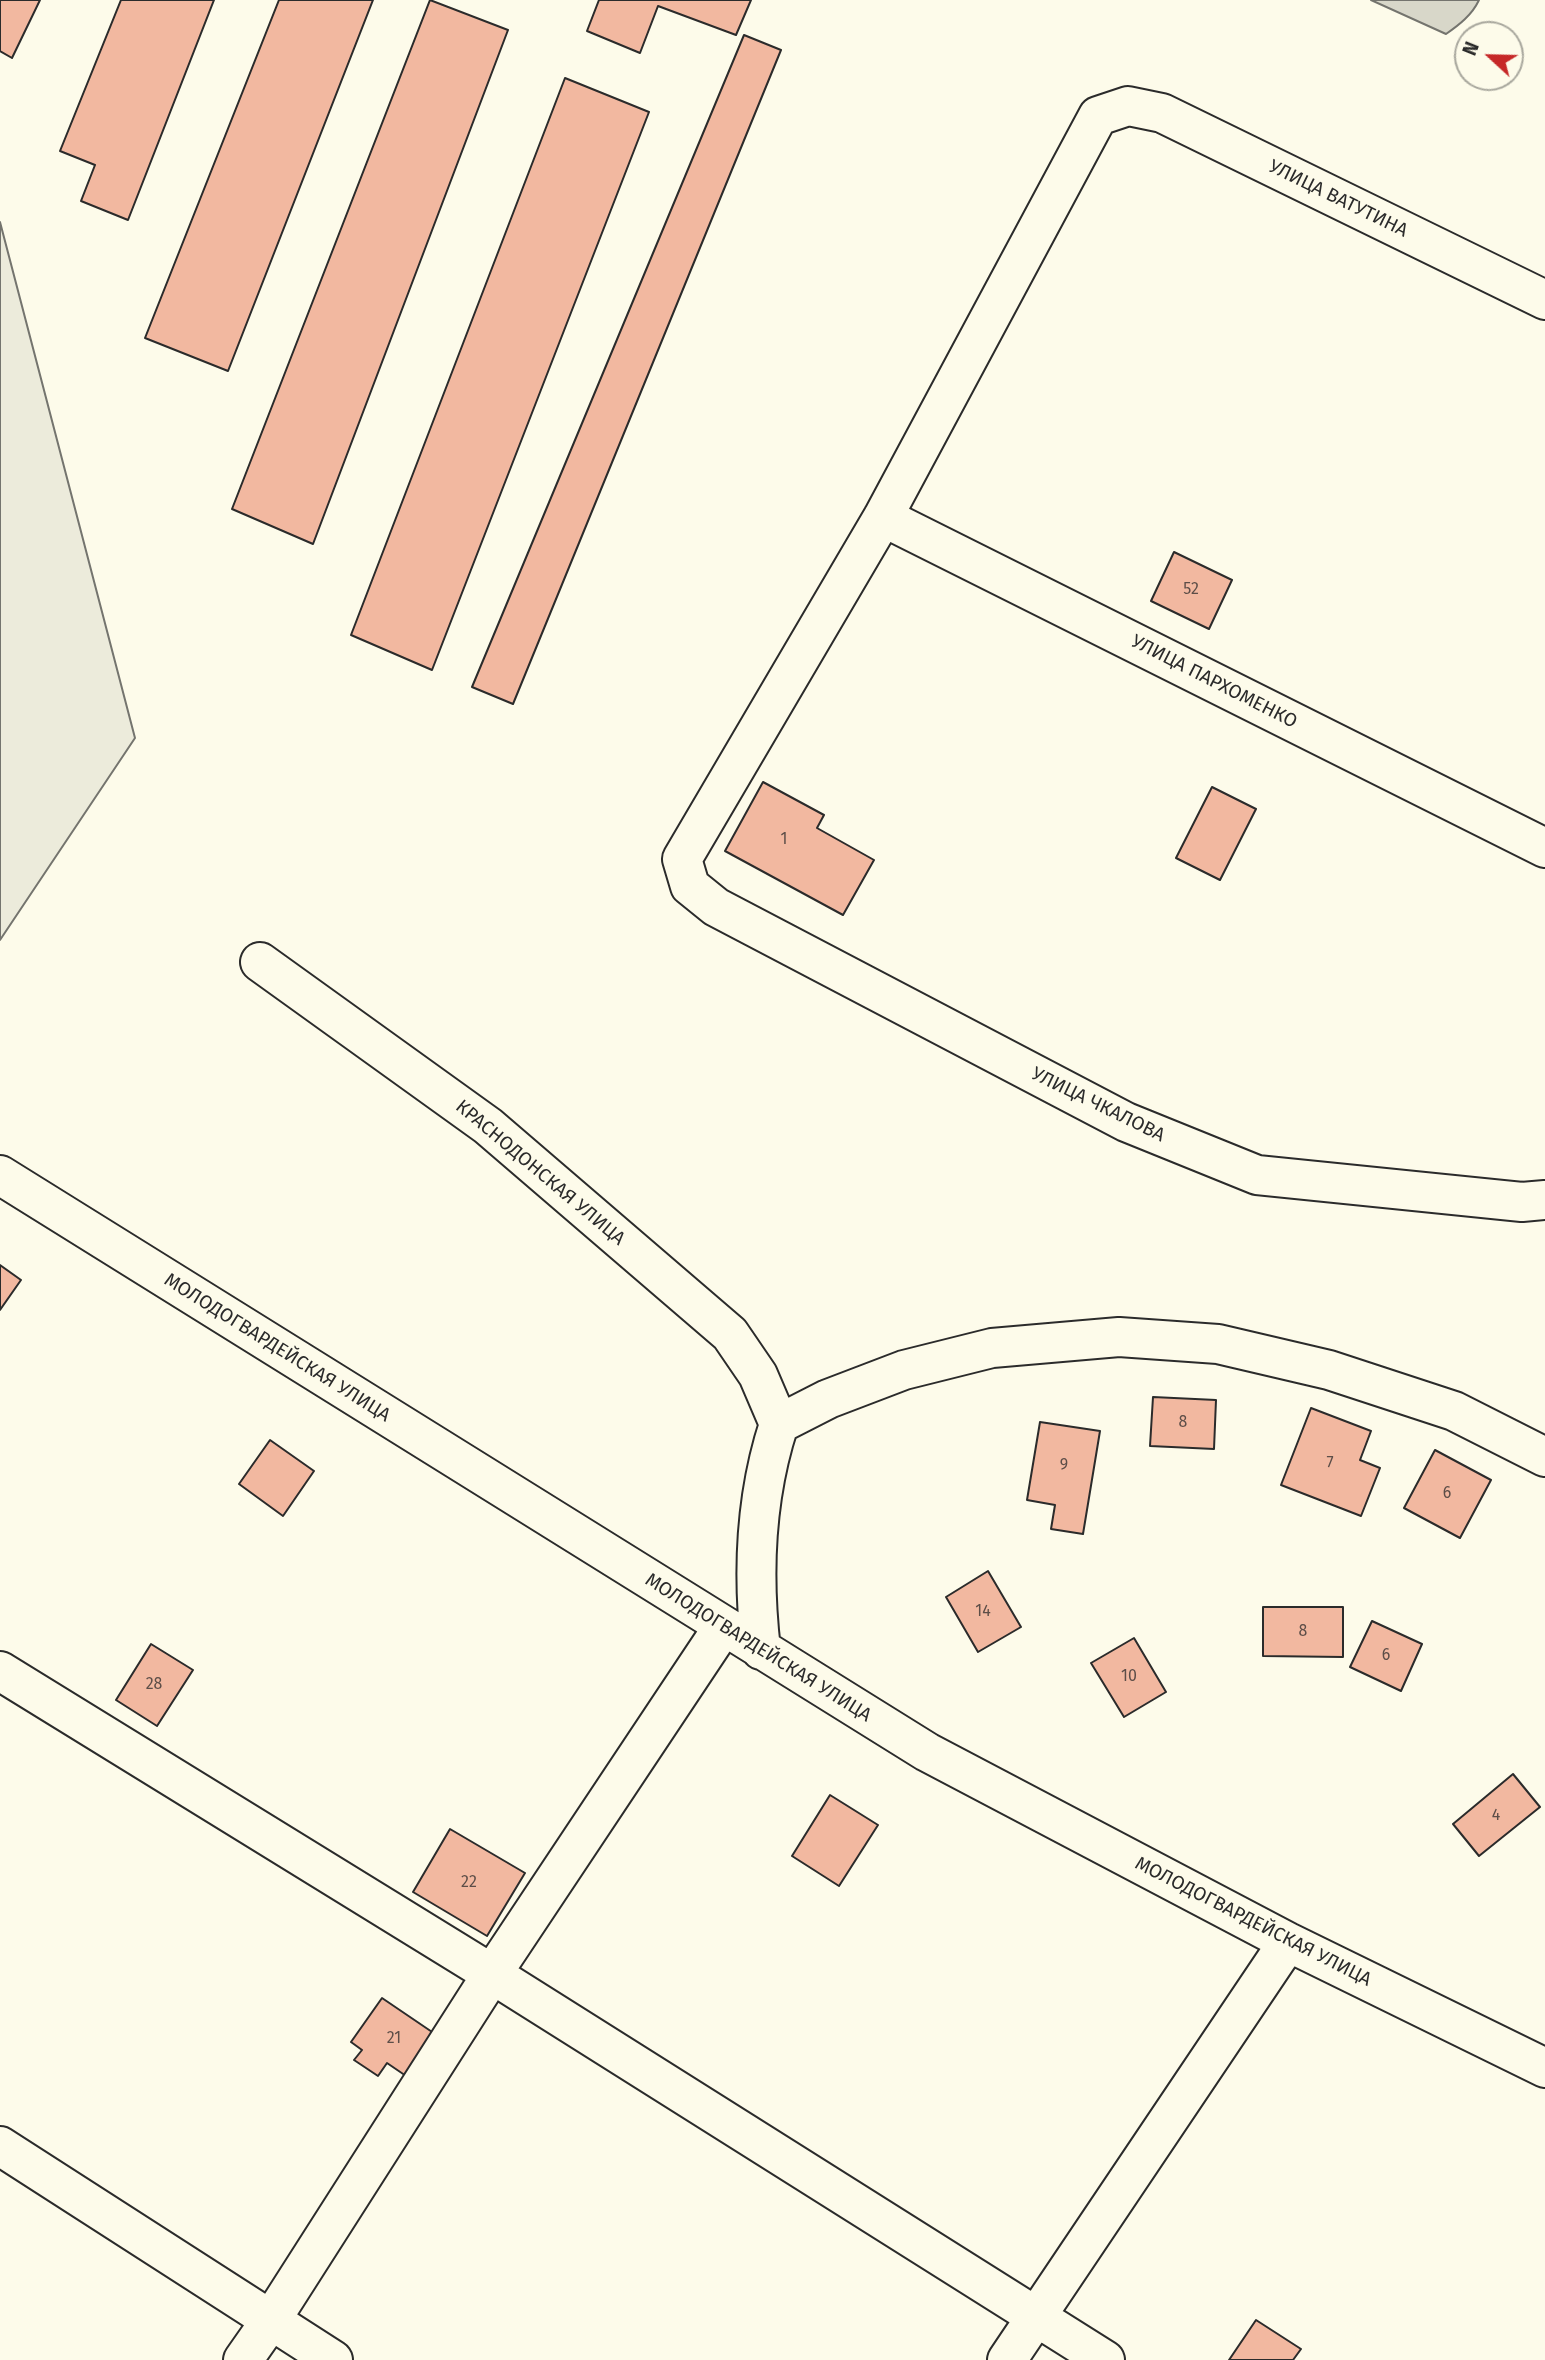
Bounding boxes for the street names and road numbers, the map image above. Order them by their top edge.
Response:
street label: УЛИЦА ВАТУТИНА [1265,155,1411,243]
street label: УЛИЦА ПАРХОМЕНКО [1127,630,1301,734]
street label: УЛИЦА ЧКАЛОВА [1028,1063,1168,1147]
street label: КРАСНОДОНСКАЯ УЛИЦА [451,1095,629,1251]
street label: МОЛОДОГВАРДЕЙСКАЯ УЛИЦА [160,1269,394,1427]
street label: МОЛОДОГВАРДЕЙСКАЯ УЛИЦА [641,1569,875,1727]
street label: МОЛОДОГВАРДЕЙСКАЯ УЛИЦА [1131,1852,1375,1992]

